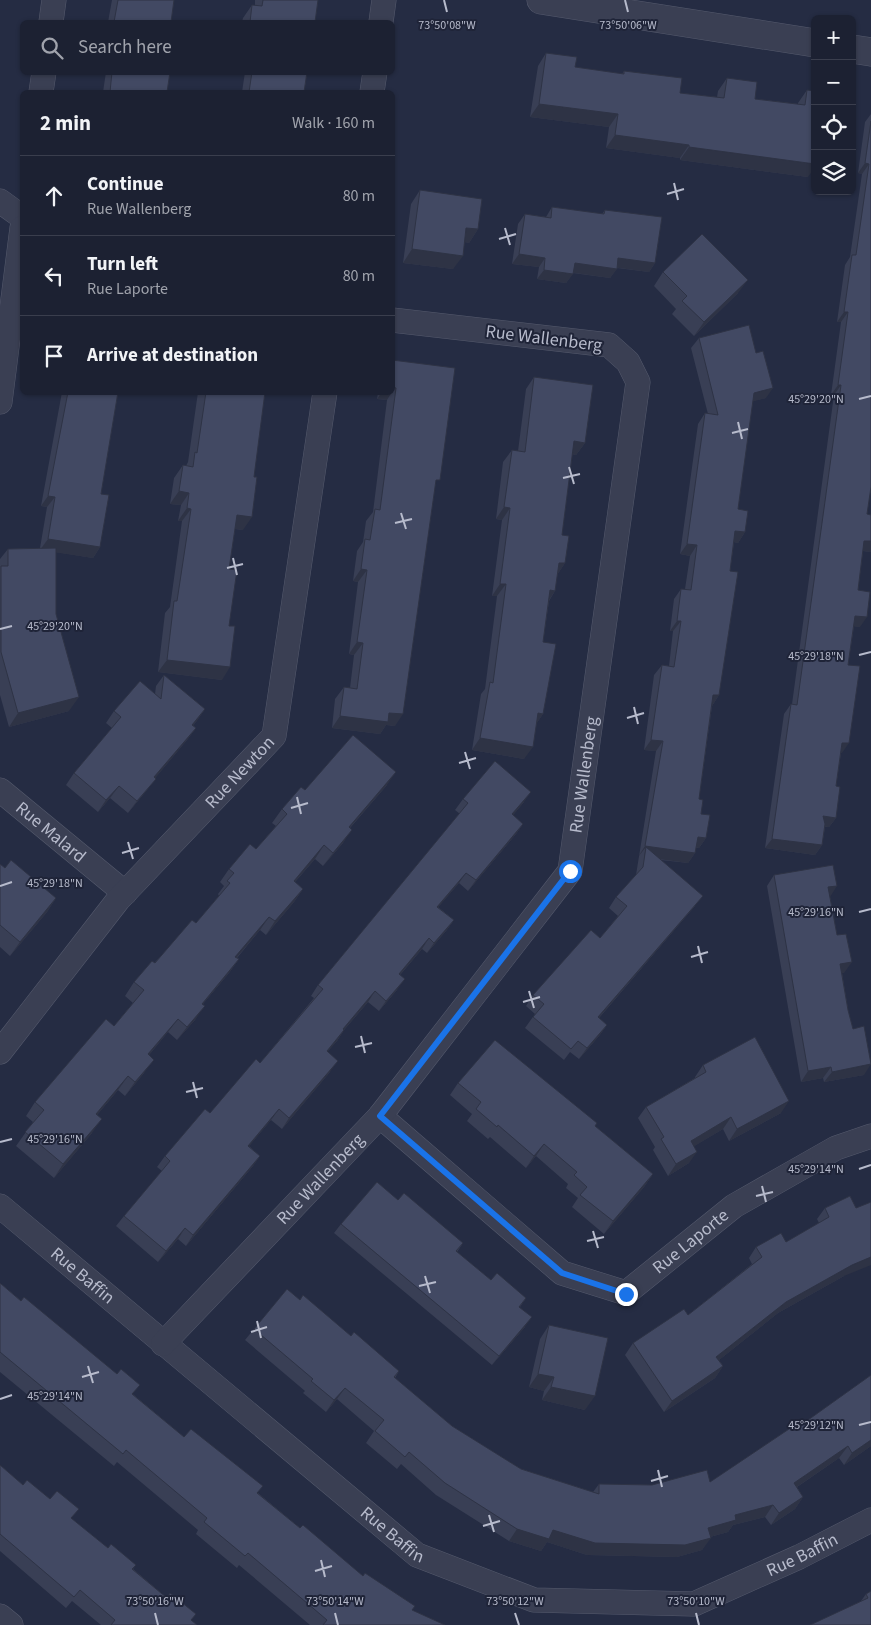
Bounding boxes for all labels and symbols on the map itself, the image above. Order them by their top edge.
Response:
text: 73°50'08"W [418,17,476,34]
text: 73°50'06"W [599,17,657,34]
street label: Rue Wallenberg [484,319,604,358]
text: 45°29'20"N [788,391,844,408]
text: 45°29'20"N [27,618,83,635]
text: 45°29'18"N [788,648,844,665]
street label: Rue Wallenberg [563,715,604,835]
street label: Rue Newton [199,731,281,814]
street label: Rue Malard [10,796,91,869]
route start [559,860,582,883]
text: 45°29'18"N [27,875,83,892]
text: 45°29'16"N [788,904,844,921]
street label: Rue Wallenberg [271,1128,370,1230]
text: 45°29'16"N [27,1131,83,1148]
text: 45°29'14"N [788,1161,844,1178]
street label: Rue Laporte [647,1203,734,1280]
street label: Rue Baffin [45,1241,120,1310]
route end [615,1283,638,1306]
text: 45°29'14"N [27,1388,83,1405]
text: 45°29'12"N [788,1417,844,1434]
street label: Rue Baffin [355,1501,428,1570]
street label: Rue Baffin [762,1527,843,1583]
text: 73°50'16"W [126,1593,184,1610]
text: 73°50'14"W [306,1593,364,1610]
text: 73°50'12"W [486,1593,544,1610]
text: 73°50'10"W [667,1593,725,1610]

